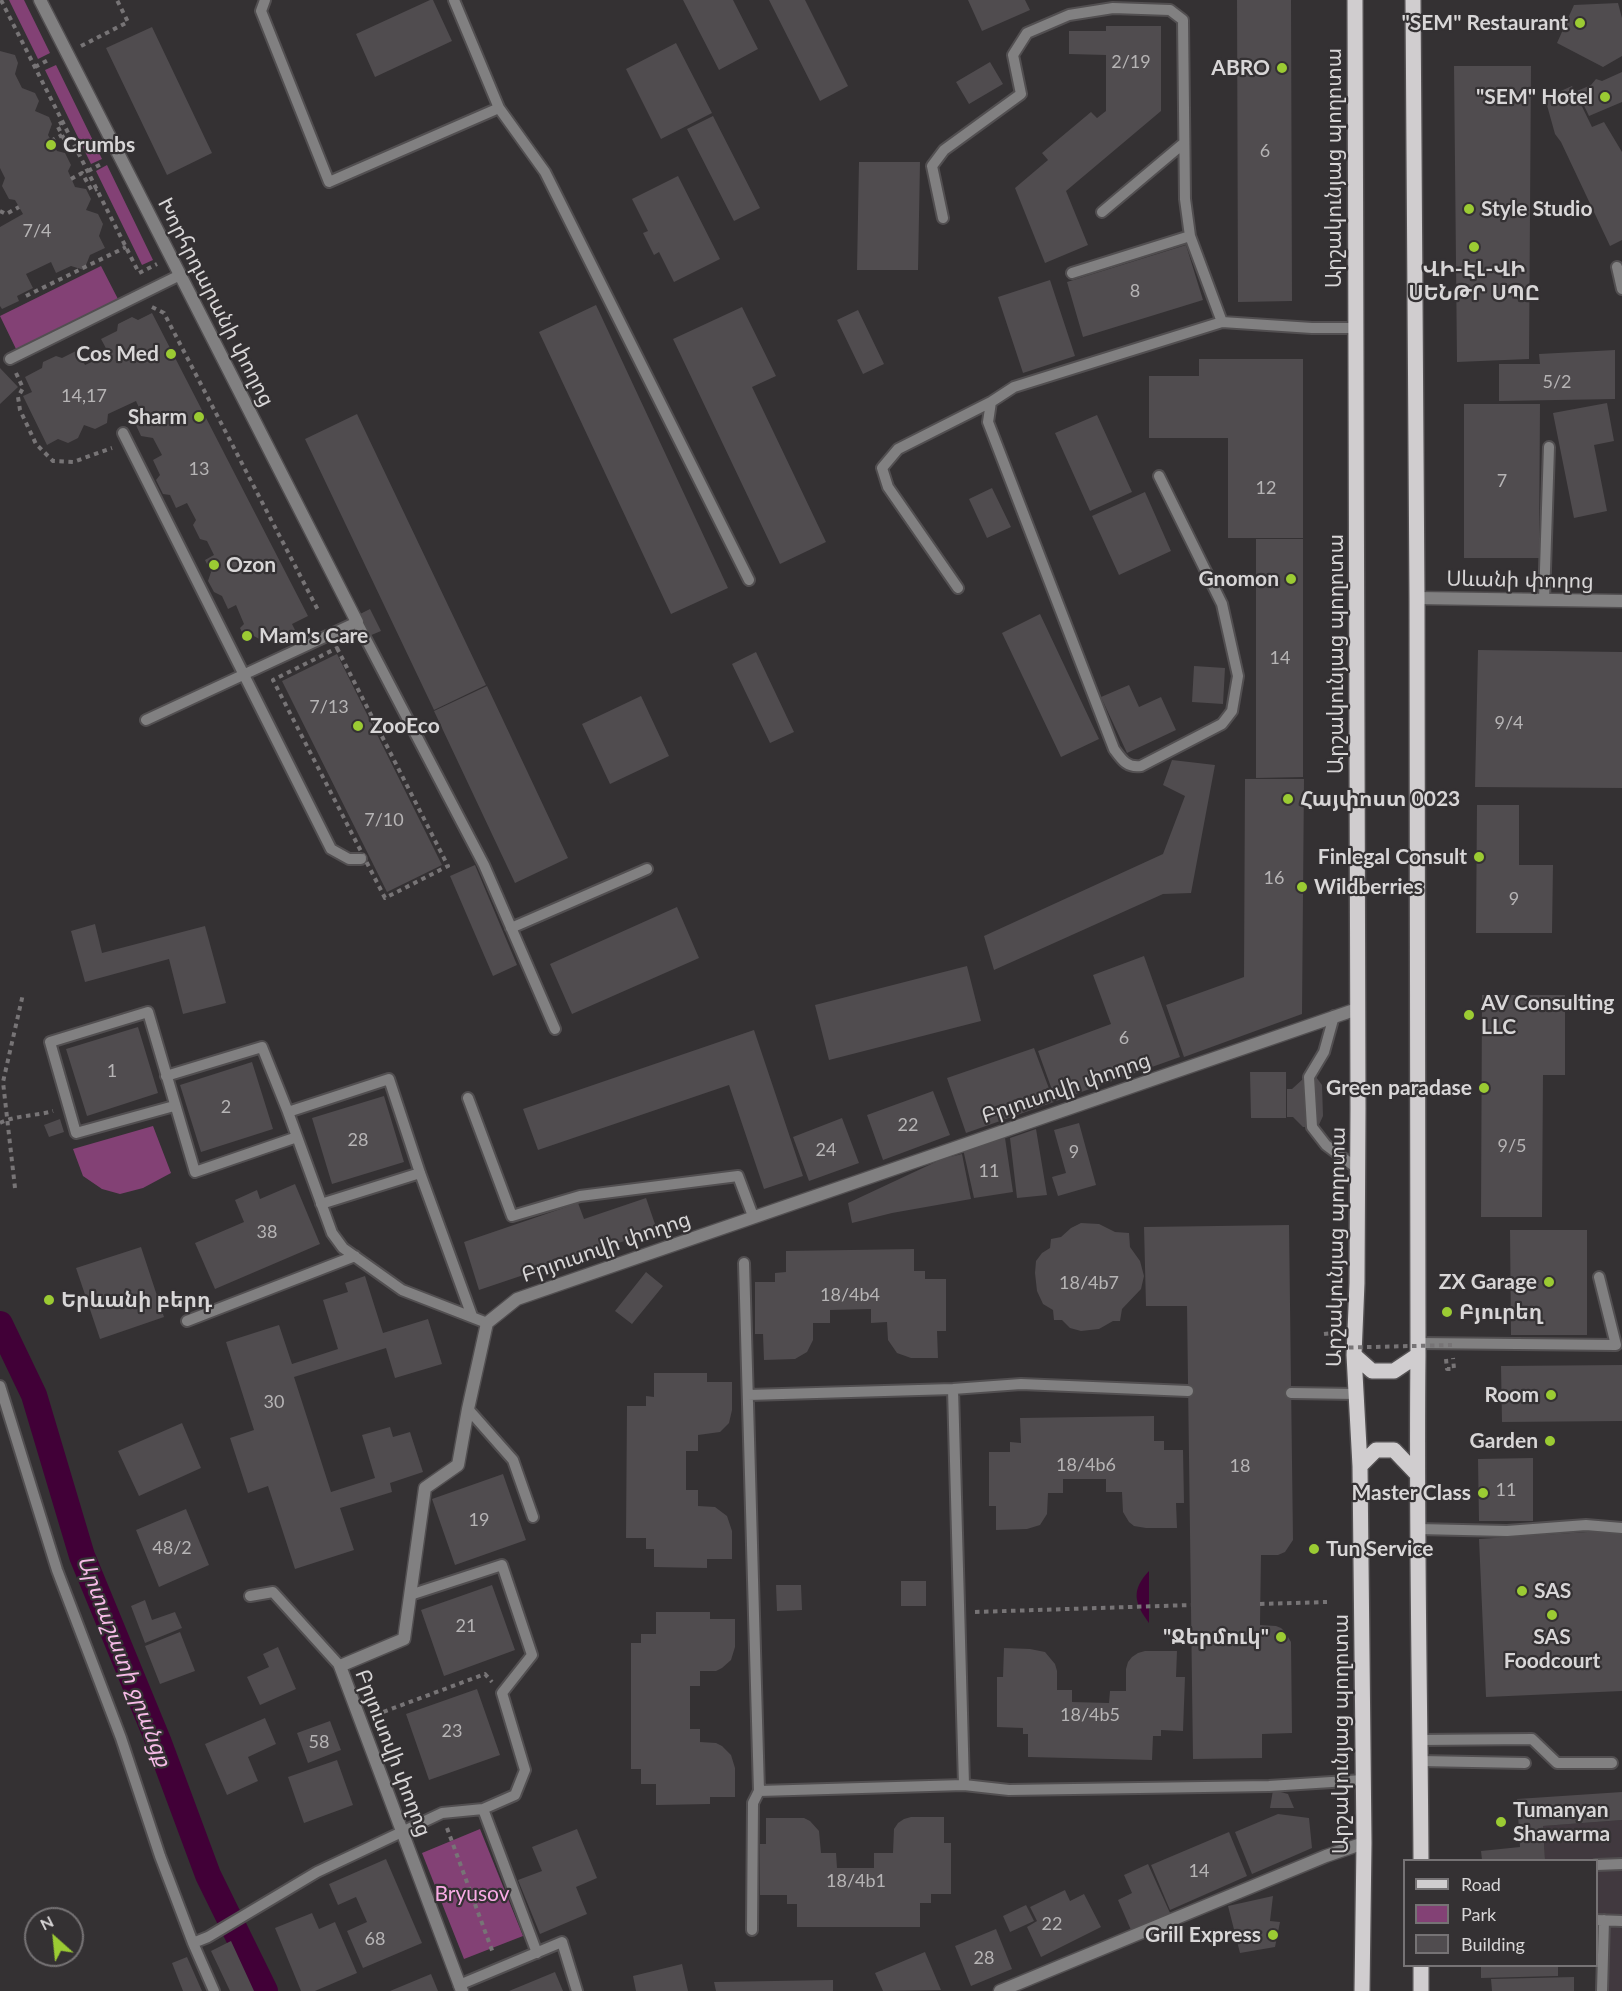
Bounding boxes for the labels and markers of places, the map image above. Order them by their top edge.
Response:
place label: "SEM" Restaurant [1401,10,1568,36]
marker: "SEM" Restaurant [1573,16,1587,30]
place label: ABRO [1211,55,1270,81]
marker: ABRO [1275,61,1289,75]
place label: "SEM" Hotel [1476,84,1593,110]
marker: "SEM" Hotel [1598,90,1612,104]
place label: Crumbs [63,132,135,158]
marker: Crumbs [44,138,58,152]
place label: Style Studio [1481,196,1593,222]
marker: Style Studio [1462,202,1476,216]
marker: ՎԻ-ԷԼ-ՎԻ ՍԵՆԹՐ ՍՊԸ [1467,240,1481,254]
place label: ՎԻ-ԷԼ-ՎԻ ՍԵՆԹՐ ՍՊԸ [1408,256,1540,306]
place label: Cos Med [76,341,159,367]
marker: Cos Med [164,347,178,361]
place label: Sharm [128,404,187,430]
marker: Sharm [192,410,206,424]
place label: Ozon [226,552,276,578]
marker: Ozon [207,558,221,572]
place label: Gnomon [1199,566,1279,592]
marker: Gnomon [1284,572,1298,586]
place label: Mam's Care [259,623,368,649]
marker: Mam's Care [240,629,254,643]
place label: ZooEco [370,713,440,739]
marker: ZooEco [351,719,365,733]
place label: Հայփոստ 0023 [1300,786,1460,812]
marker: Հայփոստ 0023 [1281,792,1295,806]
place label: Finlegal Consult [1318,844,1467,870]
marker: Finlegal Consult [1472,850,1486,864]
place label: Wildberries [1314,874,1423,900]
marker: Wildberries [1295,880,1309,894]
place label: AV Consulting LLC [1481,990,1614,1040]
marker: AV Consulting LLC [1462,1008,1476,1022]
place label: Green paradase [1326,1075,1472,1101]
marker: Green paradase [1477,1081,1491,1095]
place label: ZX Garage [1439,1269,1537,1295]
marker: ZX Garage [1542,1275,1556,1289]
place label: Երևանի բերդ [61,1287,212,1313]
marker: Երևանի բերդ [42,1293,56,1307]
place label: Բյուրեղ [1459,1299,1543,1325]
marker: Բյուրեղ [1440,1305,1454,1319]
place label: Room [1484,1382,1539,1408]
marker: Room [1544,1388,1558,1402]
place label: Garden [1470,1428,1538,1454]
marker: Garden [1543,1434,1557,1448]
place label: Master Class [1351,1480,1471,1506]
marker: Master Class [1476,1486,1490,1500]
place label: Tun Service [1326,1536,1434,1562]
marker: Tun Service [1307,1542,1321,1556]
place label: SAS [1534,1578,1571,1604]
marker: SAS [1515,1584,1529,1598]
marker: SAS Foodcourt [1545,1608,1559,1622]
place label: "Ջերմուկ" [1163,1624,1269,1650]
place label: SAS Foodcourt [1504,1624,1600,1674]
marker: "Ջերմուկ" [1274,1630,1288,1644]
place label: Tumanyan Shawarma [1513,1797,1610,1847]
marker: Tumanyan Shawarma [1494,1815,1508,1829]
place label: Grill Express [1145,1922,1261,1948]
marker: Grill Express [1266,1928,1280,1942]

